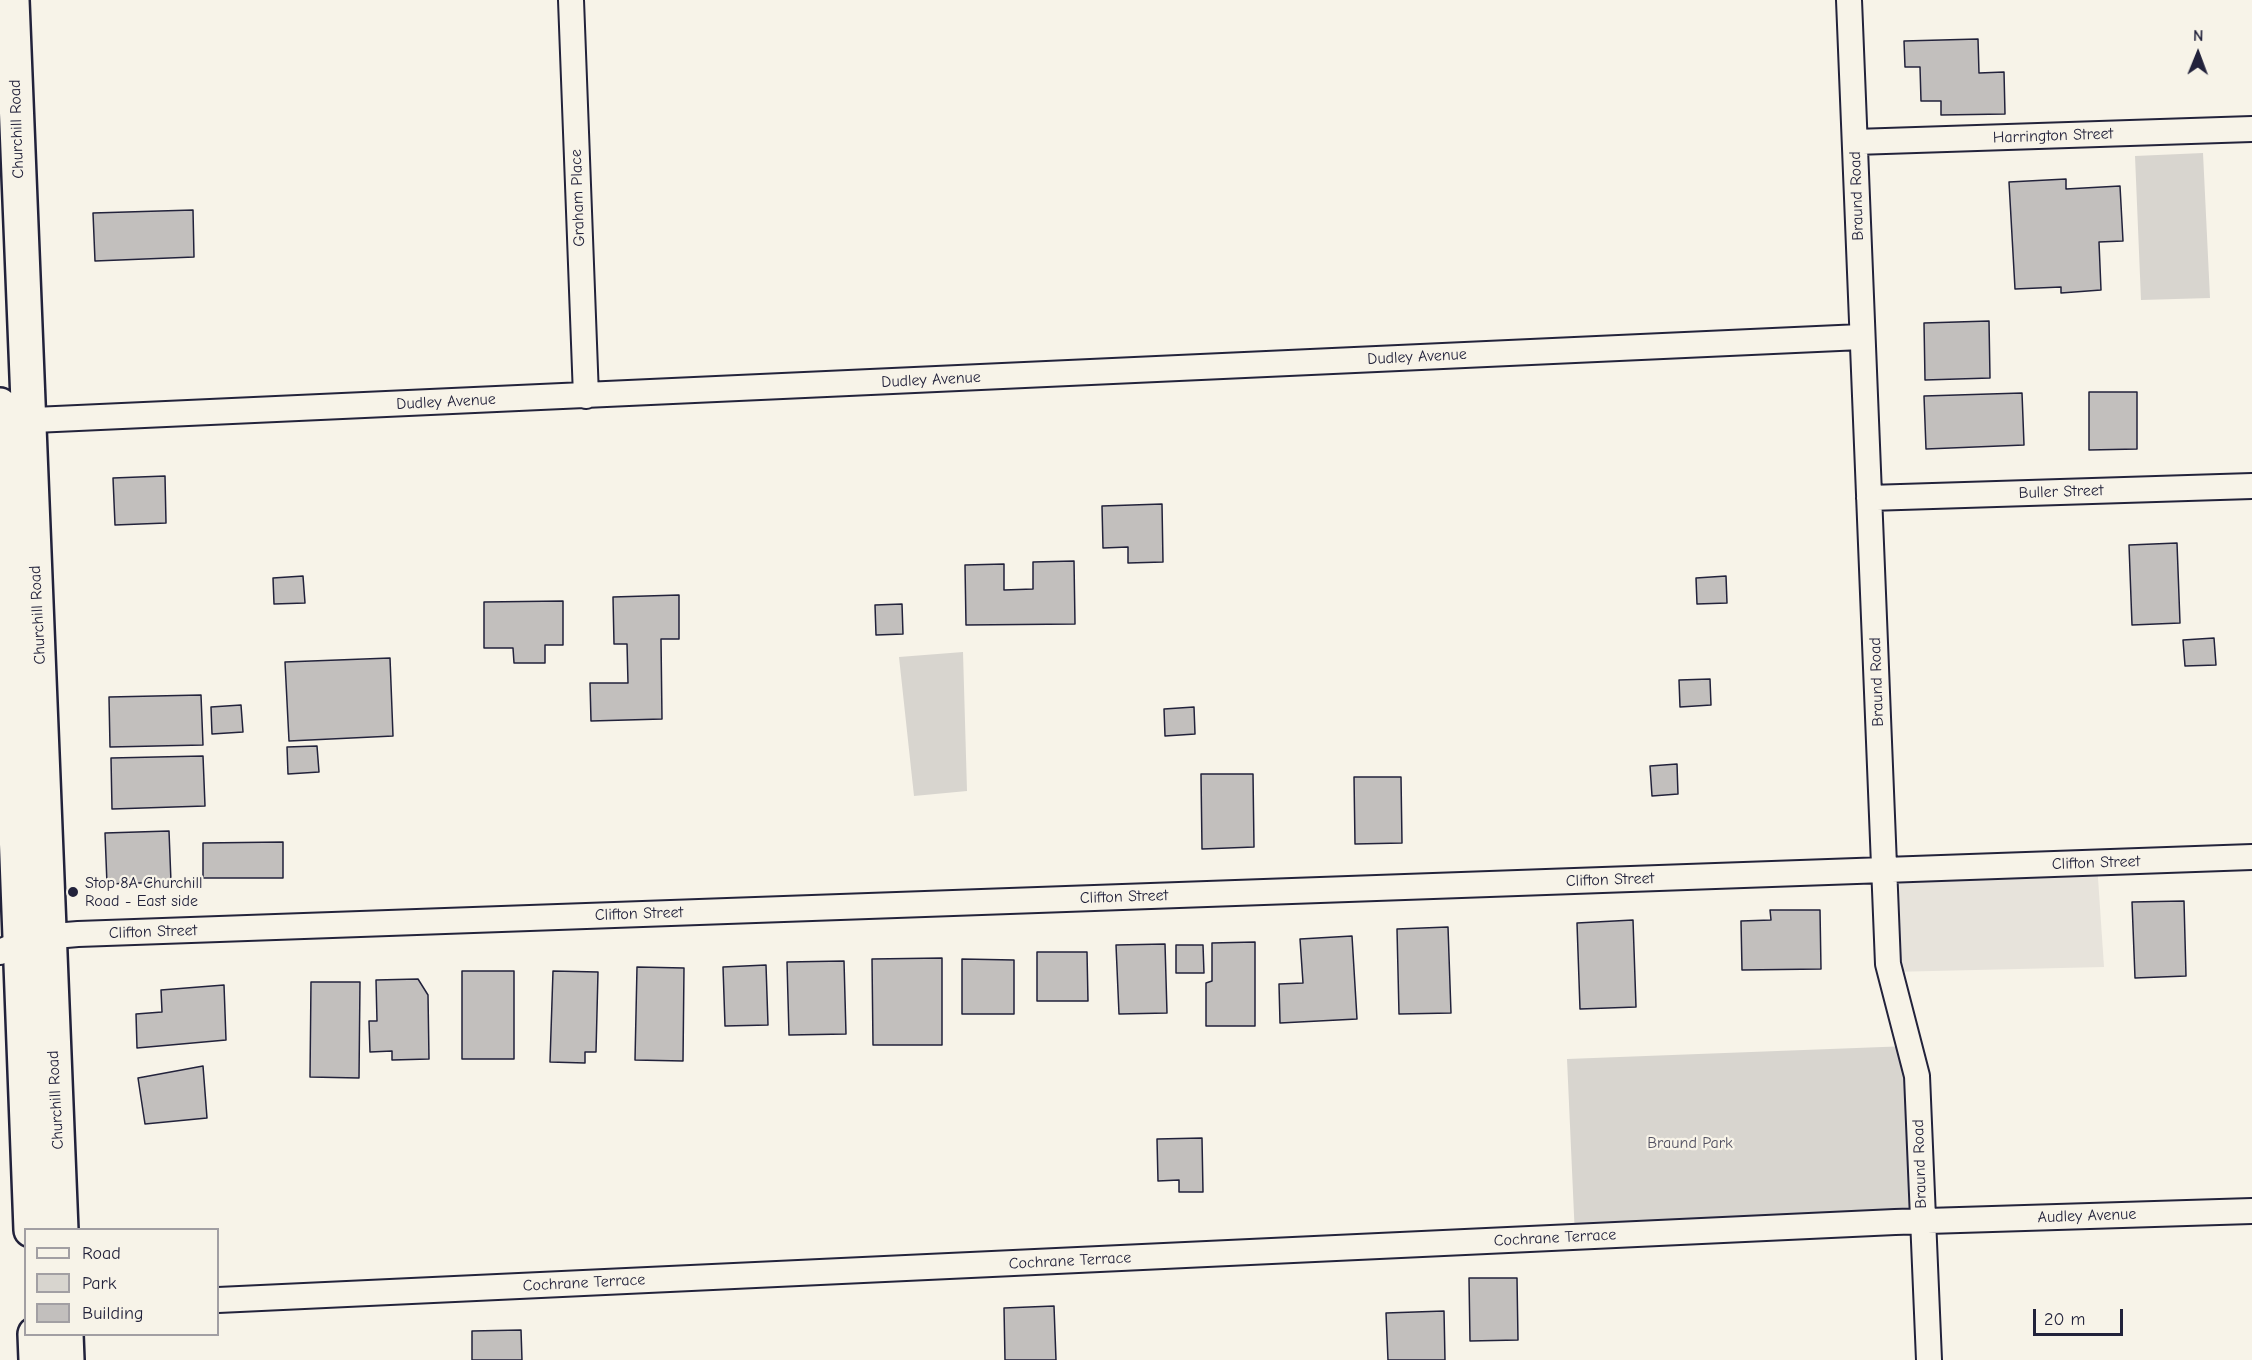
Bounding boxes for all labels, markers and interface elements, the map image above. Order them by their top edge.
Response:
north arrow [2168,24,2228,84]
text: N [2193,27,2204,45]
street label: Churchill Road [6,79,28,179]
street label: Harrington Street [1993,124,2113,148]
street label: Graham Place [567,149,589,247]
street label: Braund Road [1846,151,1868,241]
street label: Dudley Avenue [1367,345,1467,369]
street label: Dudley Avenue [881,368,981,392]
street label: Dudley Avenue [396,390,496,414]
street label: Buller Street [2018,481,2104,503]
street label: Churchill Road [26,565,50,665]
street label: Braund Road [1866,637,1888,727]
street label: Clifton Street [2052,852,2140,874]
street label: Clifton Street [1566,869,1654,891]
place label: Stop 8A Churchill Road - East side [85,873,203,911]
marker: Stop 8A Churchill Road - East side [66,885,80,899]
street label: Clifton Street [1080,886,1168,908]
street label: Clifton Street [595,903,683,925]
street label: Clifton Street [109,921,197,943]
street label: Churchill Road [44,1050,68,1150]
street label: Braund Road [1909,1119,1931,1209]
park label: Braund Park [1647,1133,1733,1153]
street label: Audley Avenue [2037,1205,2137,1227]
street label: Cochrane Terrace [1493,1225,1617,1251]
legend [24,1228,219,1336]
text: Road [82,1243,121,1264]
street label: Cochrane Terrace [1008,1248,1132,1274]
street label: Cochrane Terrace [522,1270,646,1296]
text: Park [82,1273,116,1294]
scale bar [2036,1297,2126,1335]
text: Building [82,1303,144,1324]
text: 20 m [2044,1309,2085,1330]

